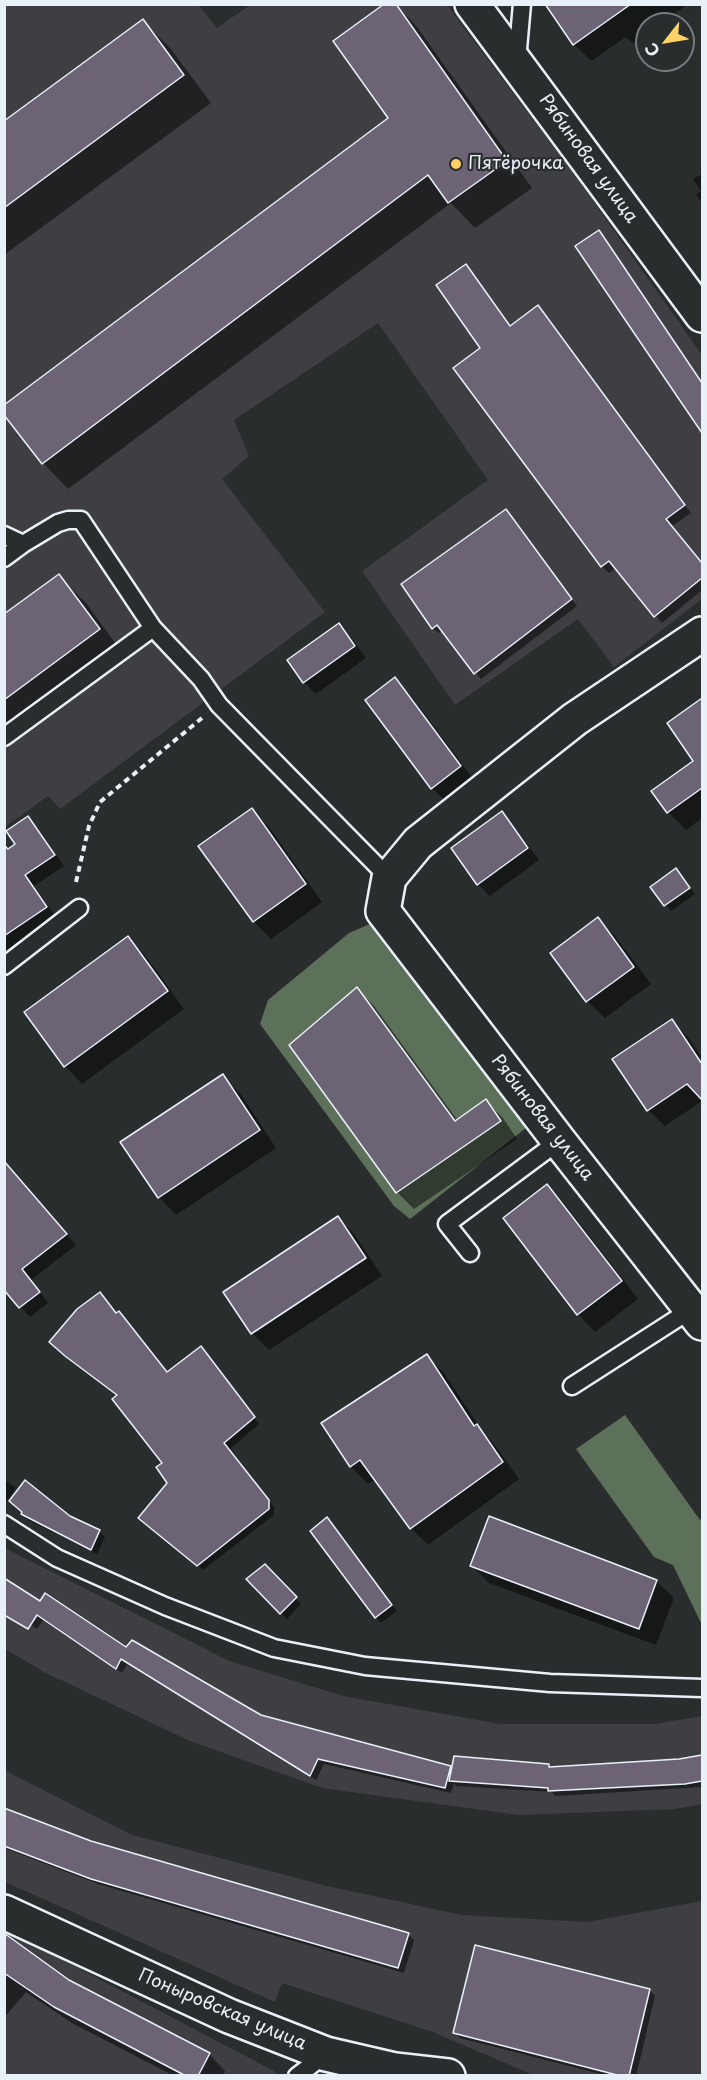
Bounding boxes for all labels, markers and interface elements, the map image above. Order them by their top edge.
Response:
north arrow [635,12,695,72]
text: С [638,39,665,62]
street label: Рябиновая улица [534,90,642,228]
place label: Пятёрочка [468,153,563,175]
marker: Пятёрочка [449,157,463,171]
street label: Рябиновая улица [486,1051,598,1185]
street label: Поныровская улица [135,1965,309,2055]

